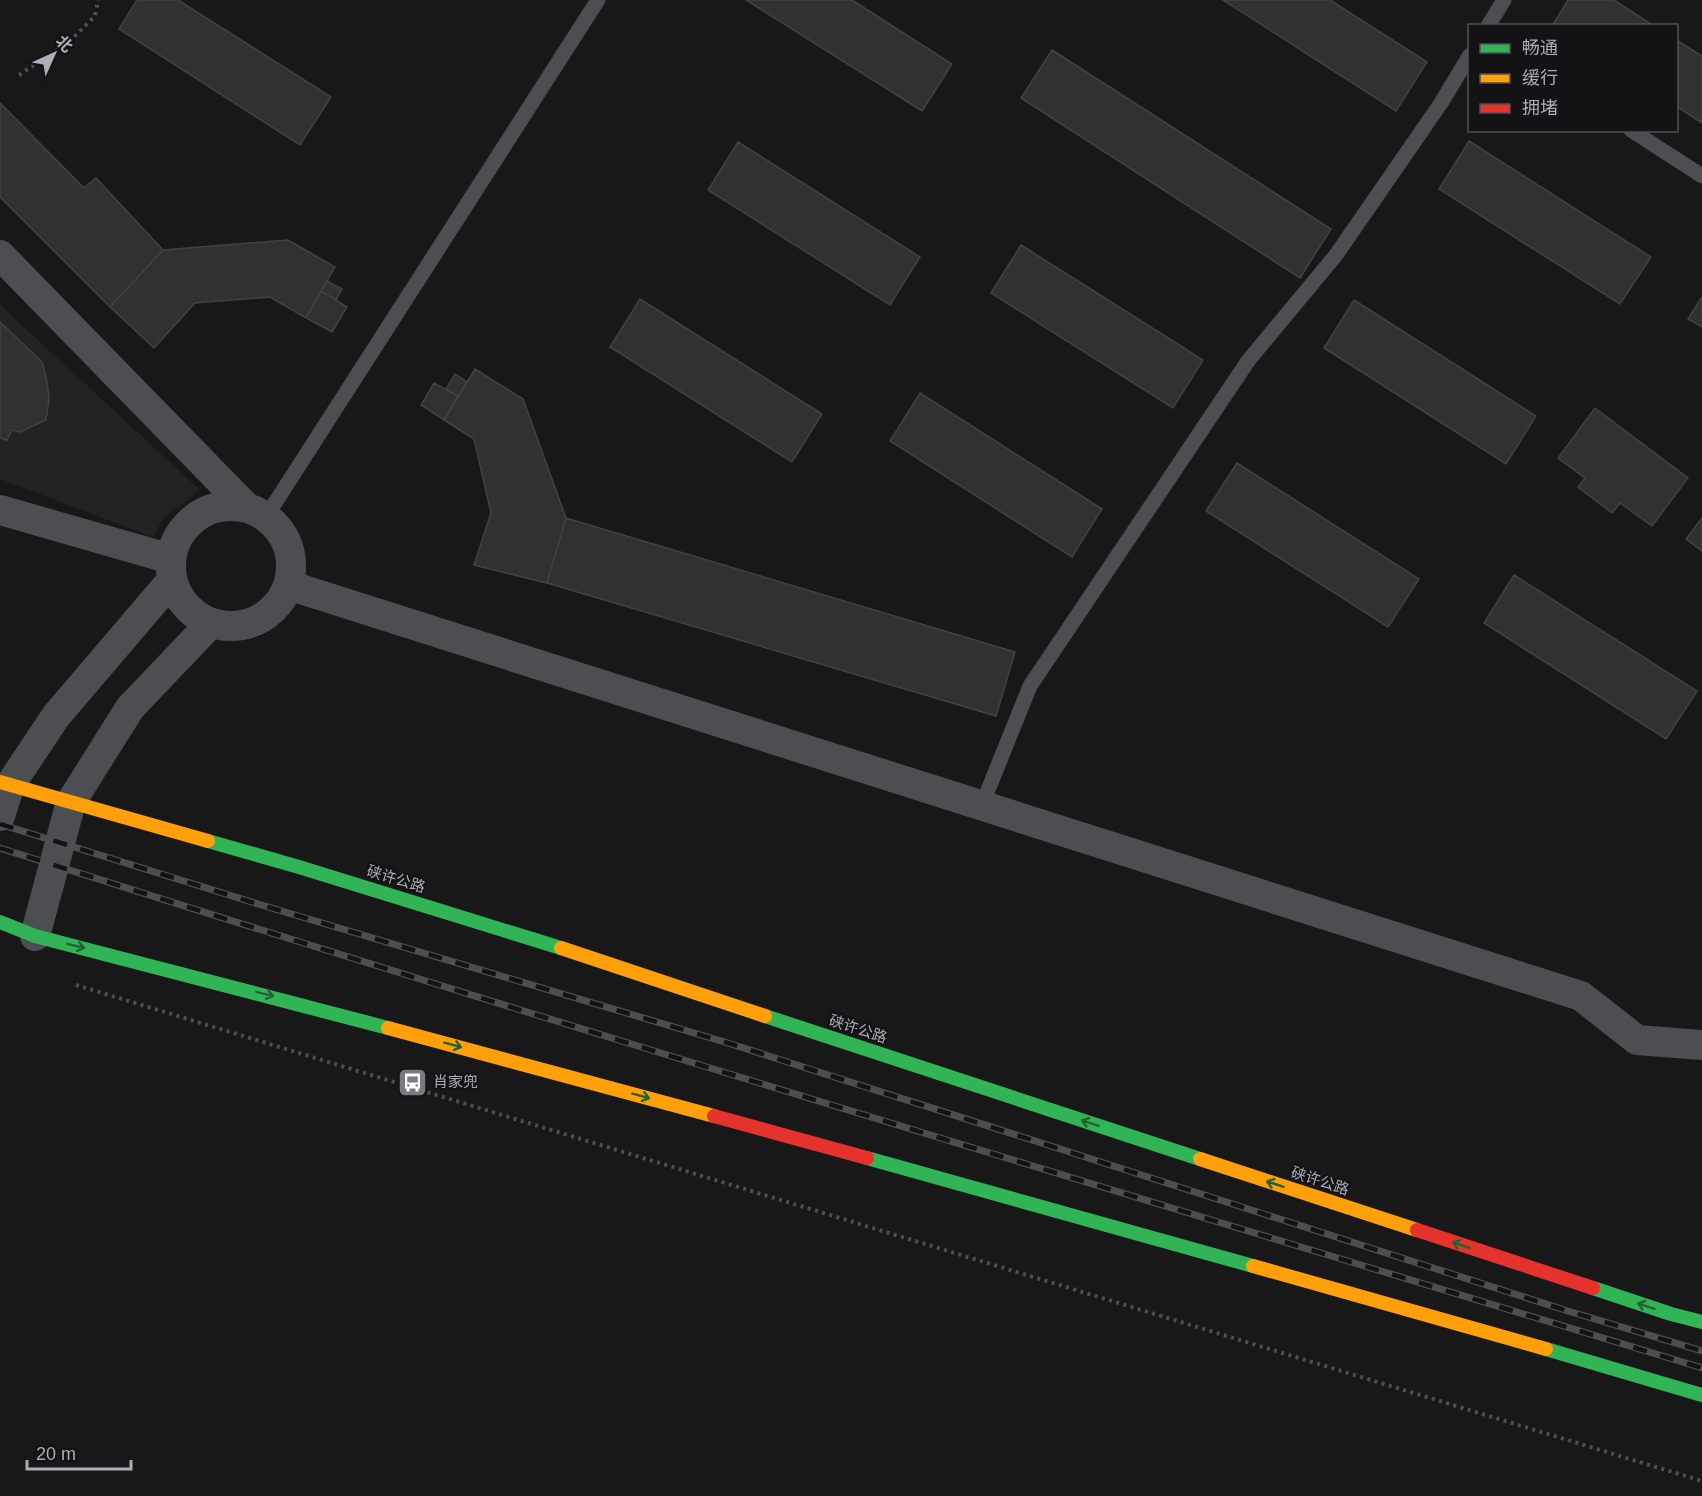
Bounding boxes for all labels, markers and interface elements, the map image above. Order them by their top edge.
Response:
north arrow [24,24,84,84]
legend [1468,24,1678,132]
text: 北 [53,32,76,55]
text: 畅通 [1522,38,1558,58]
text: 缓行 [1522,68,1558,88]
text: 拥堵 [1522,98,1558,118]
street label: 硖许公路 [365,862,427,895]
one-way arrow [66,941,85,952]
one-way arrow [255,988,274,1000]
street label: 硖许公路 [827,1011,889,1046]
one-way arrow [443,1039,462,1051]
bus stop icon: 肖家兜 [396,1066,428,1098]
place label: 肖家兜 [433,1073,478,1090]
one-way arrow [631,1090,650,1102]
one-way arrow [1081,1116,1100,1127]
street label: 硖许公路 [1289,1163,1351,1198]
one-way arrow [1266,1177,1285,1188]
one-way arrow [1452,1239,1471,1250]
one-way arrow [1637,1300,1656,1311]
scale bar [27,1433,130,1471]
text: 20 m [36,1444,76,1464]

